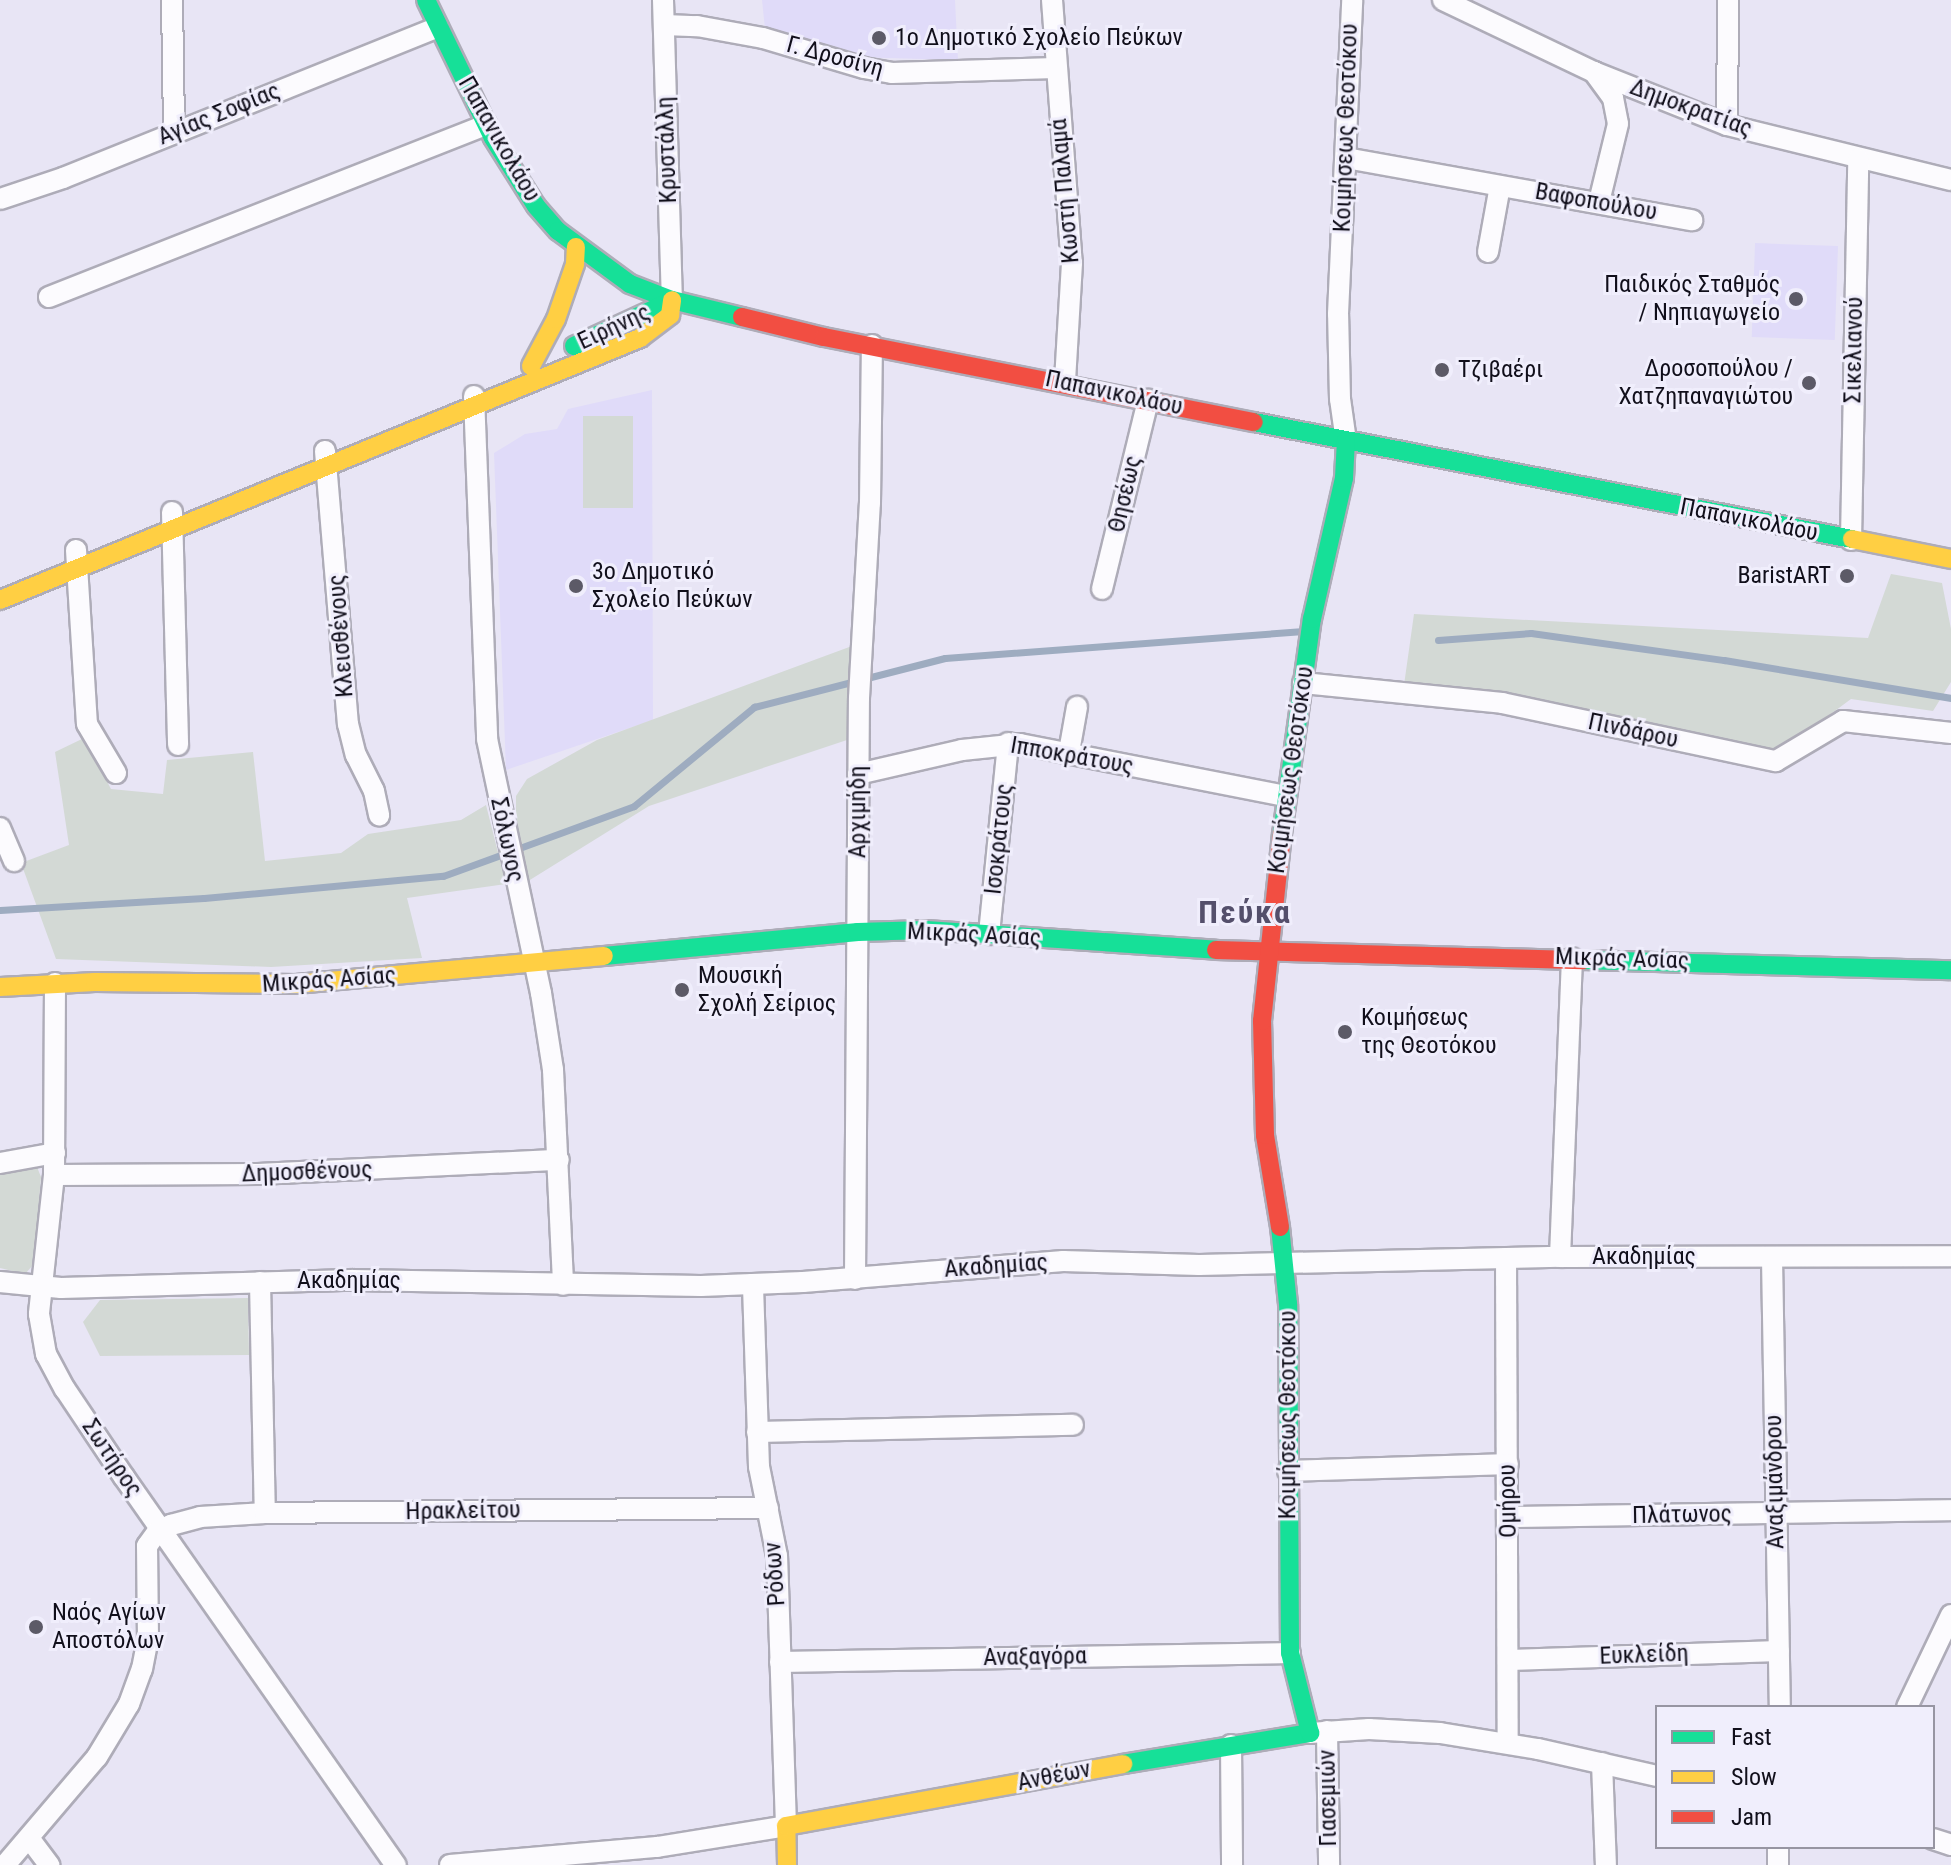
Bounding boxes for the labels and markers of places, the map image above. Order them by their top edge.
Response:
place label: 1ο Δημοτικό Σχολείο Πεύκων [895,24,1183,52]
marker: 1ο Δημοτικό Σχολείο Πεύκων [870,29,888,47]
place label: Παιδικός Σταθμός / Νηπιαγωγείο [1604,271,1780,327]
marker: Παιδικός Σταθμός / Νηπιαγωγείο [1787,290,1805,308]
place label: Δροσοπούλου / Χατζηπαναγιώτου [1618,355,1793,411]
place label: Τζιβαέρι [1458,356,1543,384]
marker: Τζιβαέρι [1433,361,1451,379]
marker: Δροσοπούλου / Χατζηπαναγιώτου [1800,374,1818,392]
place label: 3ο Δημοτικό Σχολείο Πεύκων [592,558,752,614]
place label: BaristART [1737,562,1831,590]
marker: BaristART [1838,567,1856,585]
marker: 3ο Δημοτικό Σχολείο Πεύκων [567,577,585,595]
place label: Μουσική Σχολή Σείριος [698,962,836,1018]
marker: Μουσική Σχολή Σείριος [673,981,691,999]
place label: Κοιμήσεως της Θεοτόκου [1361,1004,1496,1060]
marker: Κοιμήσεως της Θεοτόκου [1336,1023,1354,1041]
place label: Ναός Αγίων Αποστόλων [52,1599,166,1655]
marker: Ναός Αγίων Αποστόλων [27,1618,45,1636]

